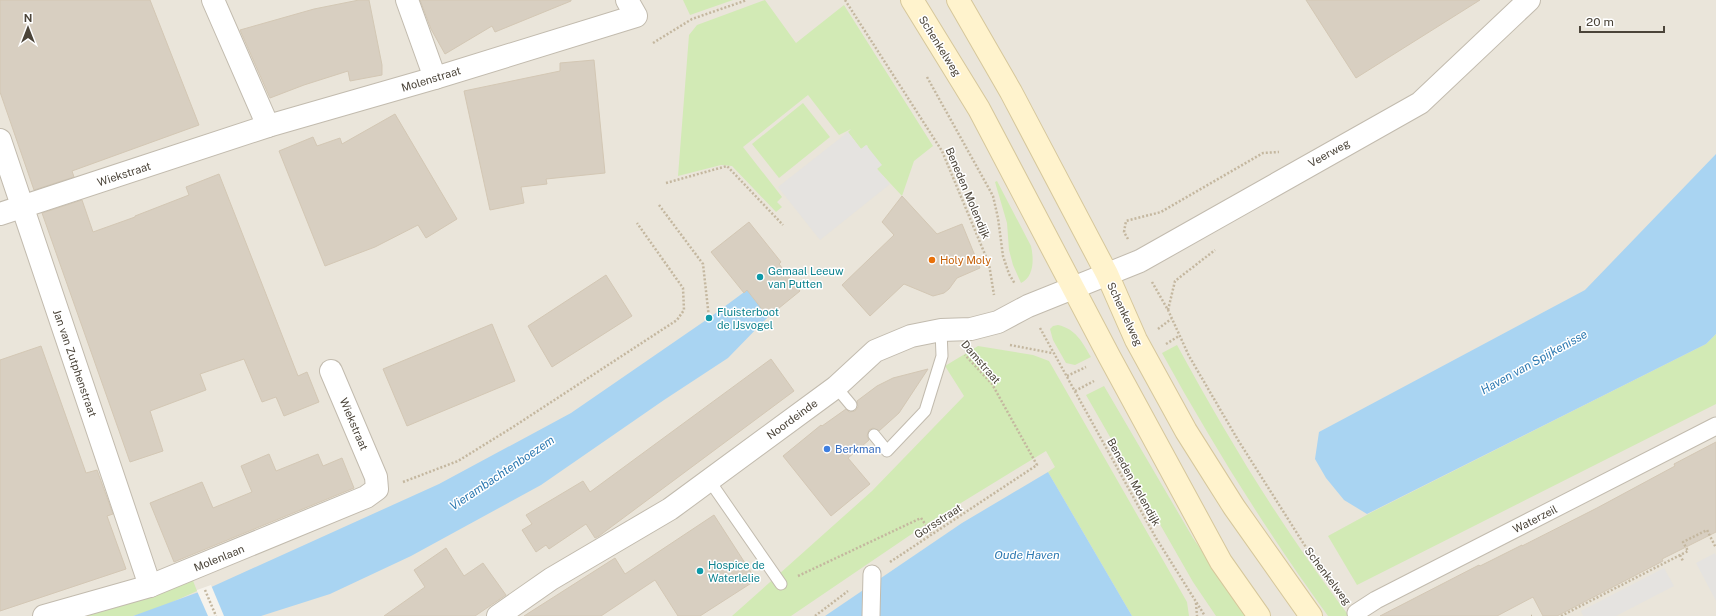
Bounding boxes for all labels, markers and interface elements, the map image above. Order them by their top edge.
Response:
north arrow [8,8,48,48]
scale bar [1580,8,1664,34]
text: N [24,12,32,24]
street label: Schenkelweg [917,14,963,79]
text: 20 m [1586,15,1614,29]
street label: Molenstraat [400,64,462,94]
street label: Veerweg [1306,137,1352,169]
street label: Beneden Molendijk [943,146,993,240]
street label: Wiekstraat [96,160,152,188]
place label: Holy Moly [940,254,991,266]
marker: Holy Moly [927,255,937,265]
place label: Gemaal Leeuw van Putten [768,265,844,290]
marker: Gemaal Leeuw van Putten [755,272,765,282]
street label: Schenkelweg [1105,280,1145,348]
place label: Fluisterboot de IJsvogel [717,306,779,331]
street label: Jan van Zutphenstraat [51,308,99,418]
marker: Fluisterboot de IJsvogel [704,313,714,323]
water label: Haven van Spijkenisse [1478,327,1590,397]
street label: Damstraat [959,338,1003,386]
street label: Wiekstraat [338,396,370,452]
street label: Noordeinde [764,397,820,441]
water label: Vierambachtenboezem [447,433,557,513]
street label: Beneden Molendijk [1105,436,1163,528]
place label: Berkman [835,443,881,455]
marker: Berkman [822,444,832,454]
street label: Gorsstraat [912,501,964,541]
street label: Waterzeil [1511,503,1559,535]
street label: Molenlaan [192,542,246,574]
street label: Schenkelweg [1302,545,1354,607]
water label: Oude Haven [994,548,1060,562]
place label: Hospice de Waterlelie [708,559,765,584]
marker: Hospice de Waterlelie [695,566,705,576]

